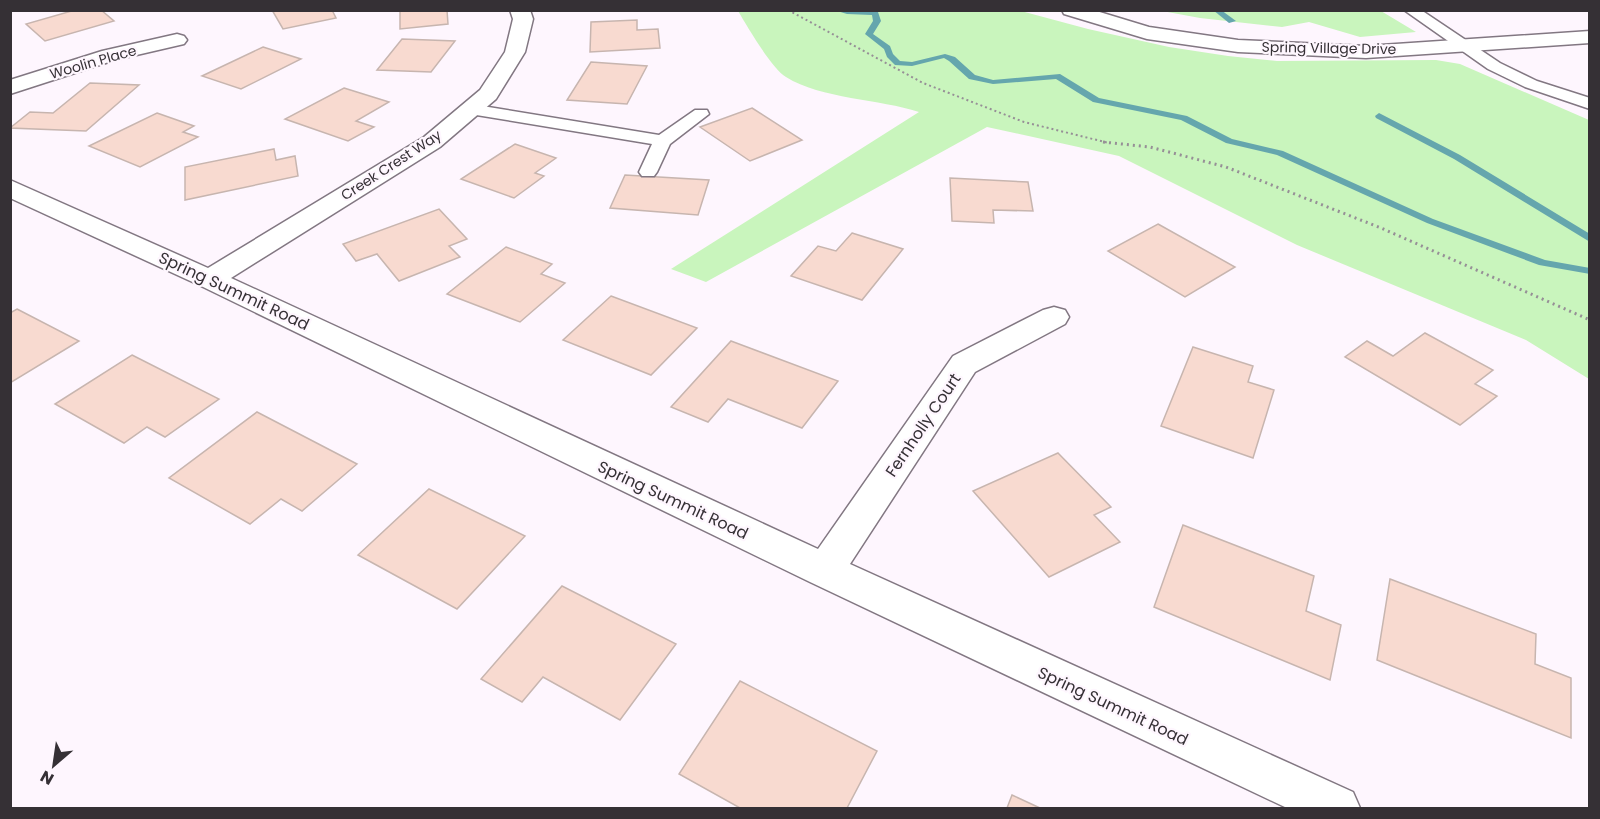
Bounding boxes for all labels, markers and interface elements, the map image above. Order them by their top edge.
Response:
street label: Spring Village Drive [1261,37,1397,59]
street label: Woolin Place [47,40,139,84]
street label: Creek Crest Way [337,125,445,205]
street label: Spring Summit Road [155,246,313,336]
street label: Fernholly Court [880,368,966,481]
street label: Spring Summit Road [594,455,752,545]
street label: Spring Summit Road [1034,661,1192,751]
north arrow [24,735,84,795]
text: N [36,765,58,791]

